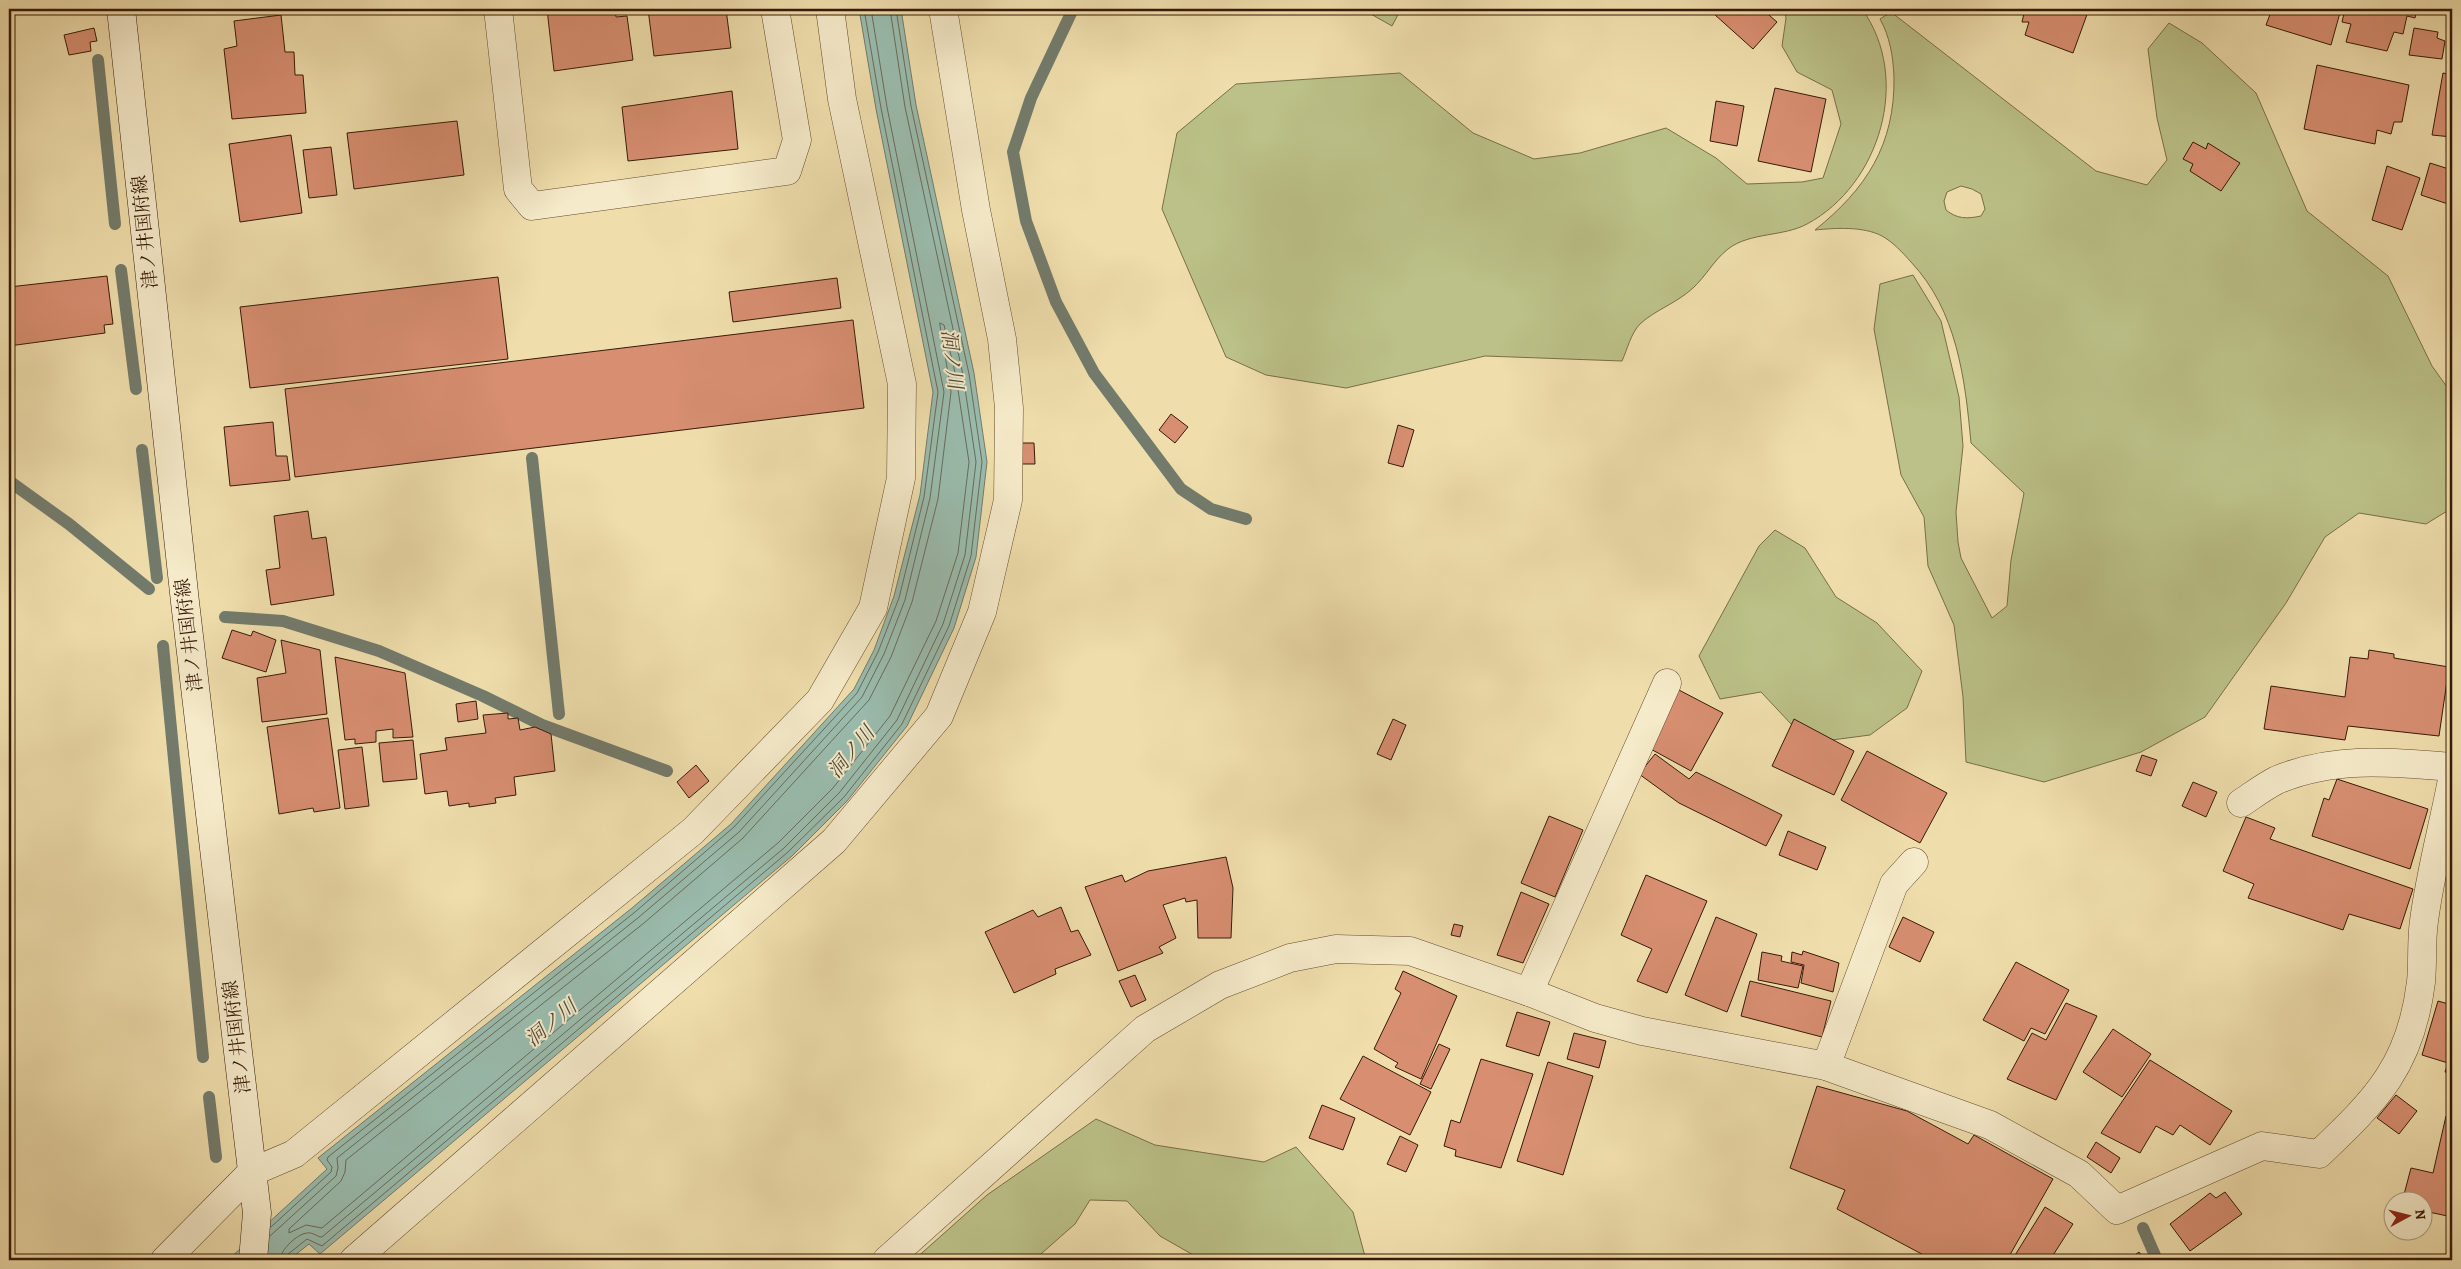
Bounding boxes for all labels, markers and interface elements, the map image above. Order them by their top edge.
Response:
street label: 津ノ井国府線 [126,174,164,290]
water label: 洞ノ川 [935,328,969,392]
street label: 津ノ井国府線 [169,577,209,693]
water label: 洞ノ川 [821,719,882,784]
street label: 津ノ井国府線 [217,979,257,1095]
water label: 洞ノ川 [519,992,584,1053]
north arrow [2384,1192,2434,1242]
text: N [2410,1208,2430,1221]

